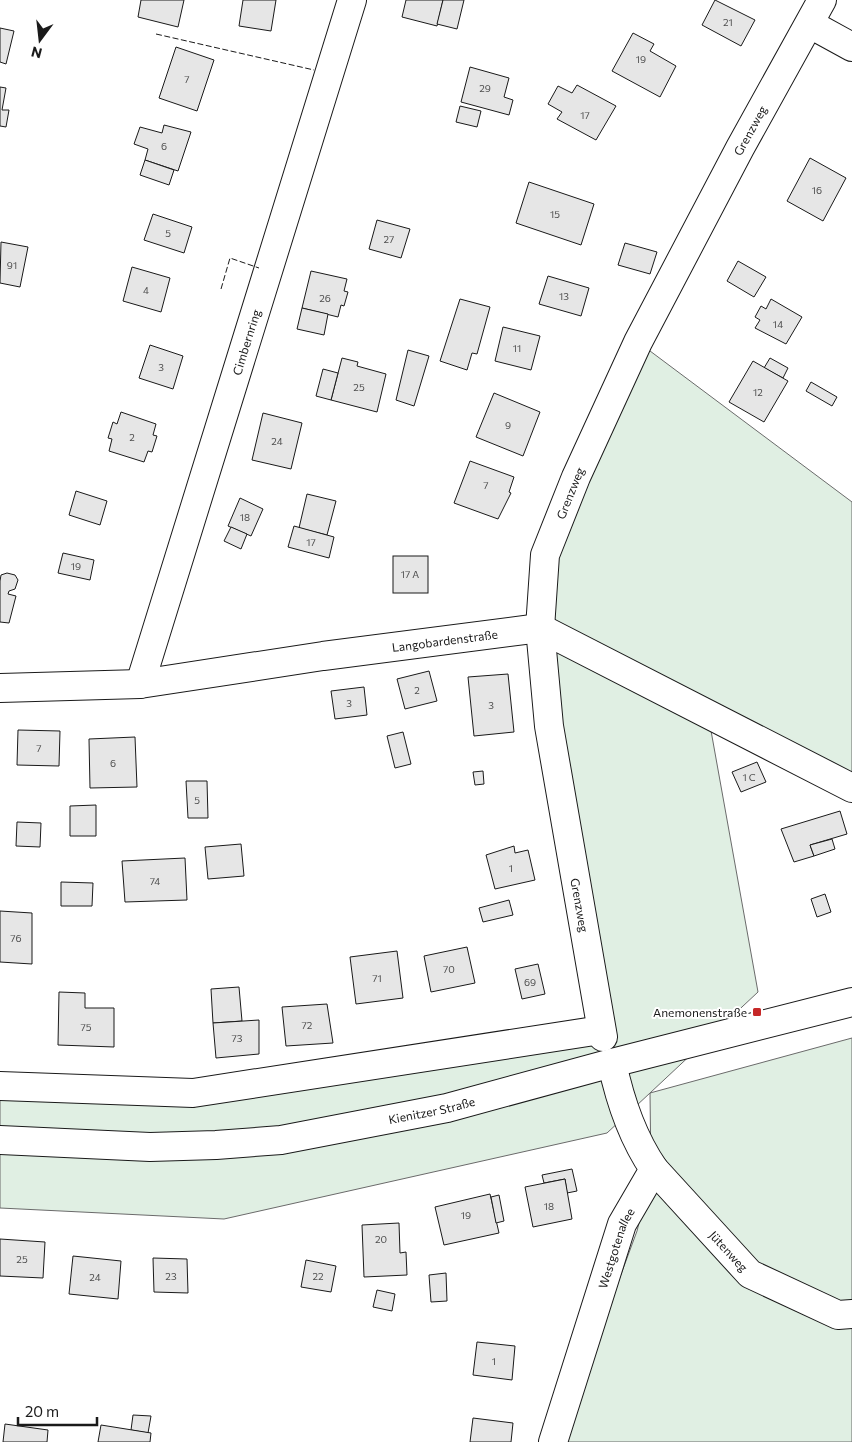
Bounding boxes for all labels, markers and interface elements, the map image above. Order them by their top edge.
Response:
north arrow [15,15,65,65]
house number: 21 [723,16,733,28]
text: N [29,43,44,63]
house number: 19 [636,53,646,65]
house number: 7 [184,73,190,85]
house number: 29 [479,82,491,94]
street label: Grenzweg [730,103,769,158]
house number: 17 [580,109,590,121]
house number: 6 [161,140,167,152]
house number: 16 [812,184,822,196]
house number: 15 [550,208,560,220]
house number: 5 [165,227,171,239]
house number: 27 [384,233,394,245]
house number: 91 [7,259,17,271]
house number: 4 [143,284,149,296]
house number: 13 [559,290,569,302]
house number: 26 [319,292,331,304]
street label: Cimbernring [229,307,263,377]
house number: 14 [773,318,783,330]
house number: 11 [513,342,521,354]
house number: 3 [158,361,164,373]
house number: 25 [353,381,365,393]
house number: 12 [753,386,763,398]
house number: 9 [505,419,511,431]
house number: 2 [129,431,135,443]
house number: 24 [271,435,283,447]
street label: Grenzweg [553,464,587,521]
house number: 7 [483,479,489,491]
house number: 18 [240,511,250,523]
house number: 17 [306,536,316,548]
house number: 19 [71,560,81,572]
house number: 17 A [401,568,419,580]
street label: Langobardenstraße [391,627,499,654]
house number: 2 [414,684,420,696]
house number: 3 [346,697,352,709]
house number: 3 [488,699,494,711]
house number: 7 [36,742,42,754]
house number: 6 [110,757,116,769]
house number: 1 C [742,771,756,783]
house number: 5 [194,794,200,806]
house number: 1 [509,862,513,874]
house number: 74 [150,875,160,887]
street label: Grenzweg [568,877,592,934]
house number: 76 [10,932,22,944]
house number: 70 [443,963,455,975]
house number: 71 [372,972,382,984]
house number: 69 [524,976,536,988]
place label: Anemonenstraße [653,1005,747,1019]
marker: Anemonenstraße [751,1006,763,1018]
house number: 72 [302,1019,313,1031]
house number: 75 [81,1021,92,1033]
house number: 73 [232,1032,243,1044]
street label: Kienitzer Straße [387,1094,477,1126]
house number: 18 [544,1200,554,1212]
street label: Westgotenallee [595,1205,637,1290]
house number: 19 [461,1209,471,1221]
street label: Jütenweg [706,1228,751,1275]
house number: 20 [375,1233,387,1245]
house number: 25 [16,1253,28,1265]
house number: 23 [165,1270,177,1282]
house number: 22 [312,1270,324,1282]
house number: 24 [89,1271,101,1283]
house number: 1 [492,1355,496,1367]
scale bar [18,1394,96,1426]
text: 20 m [25,1402,59,1420]

